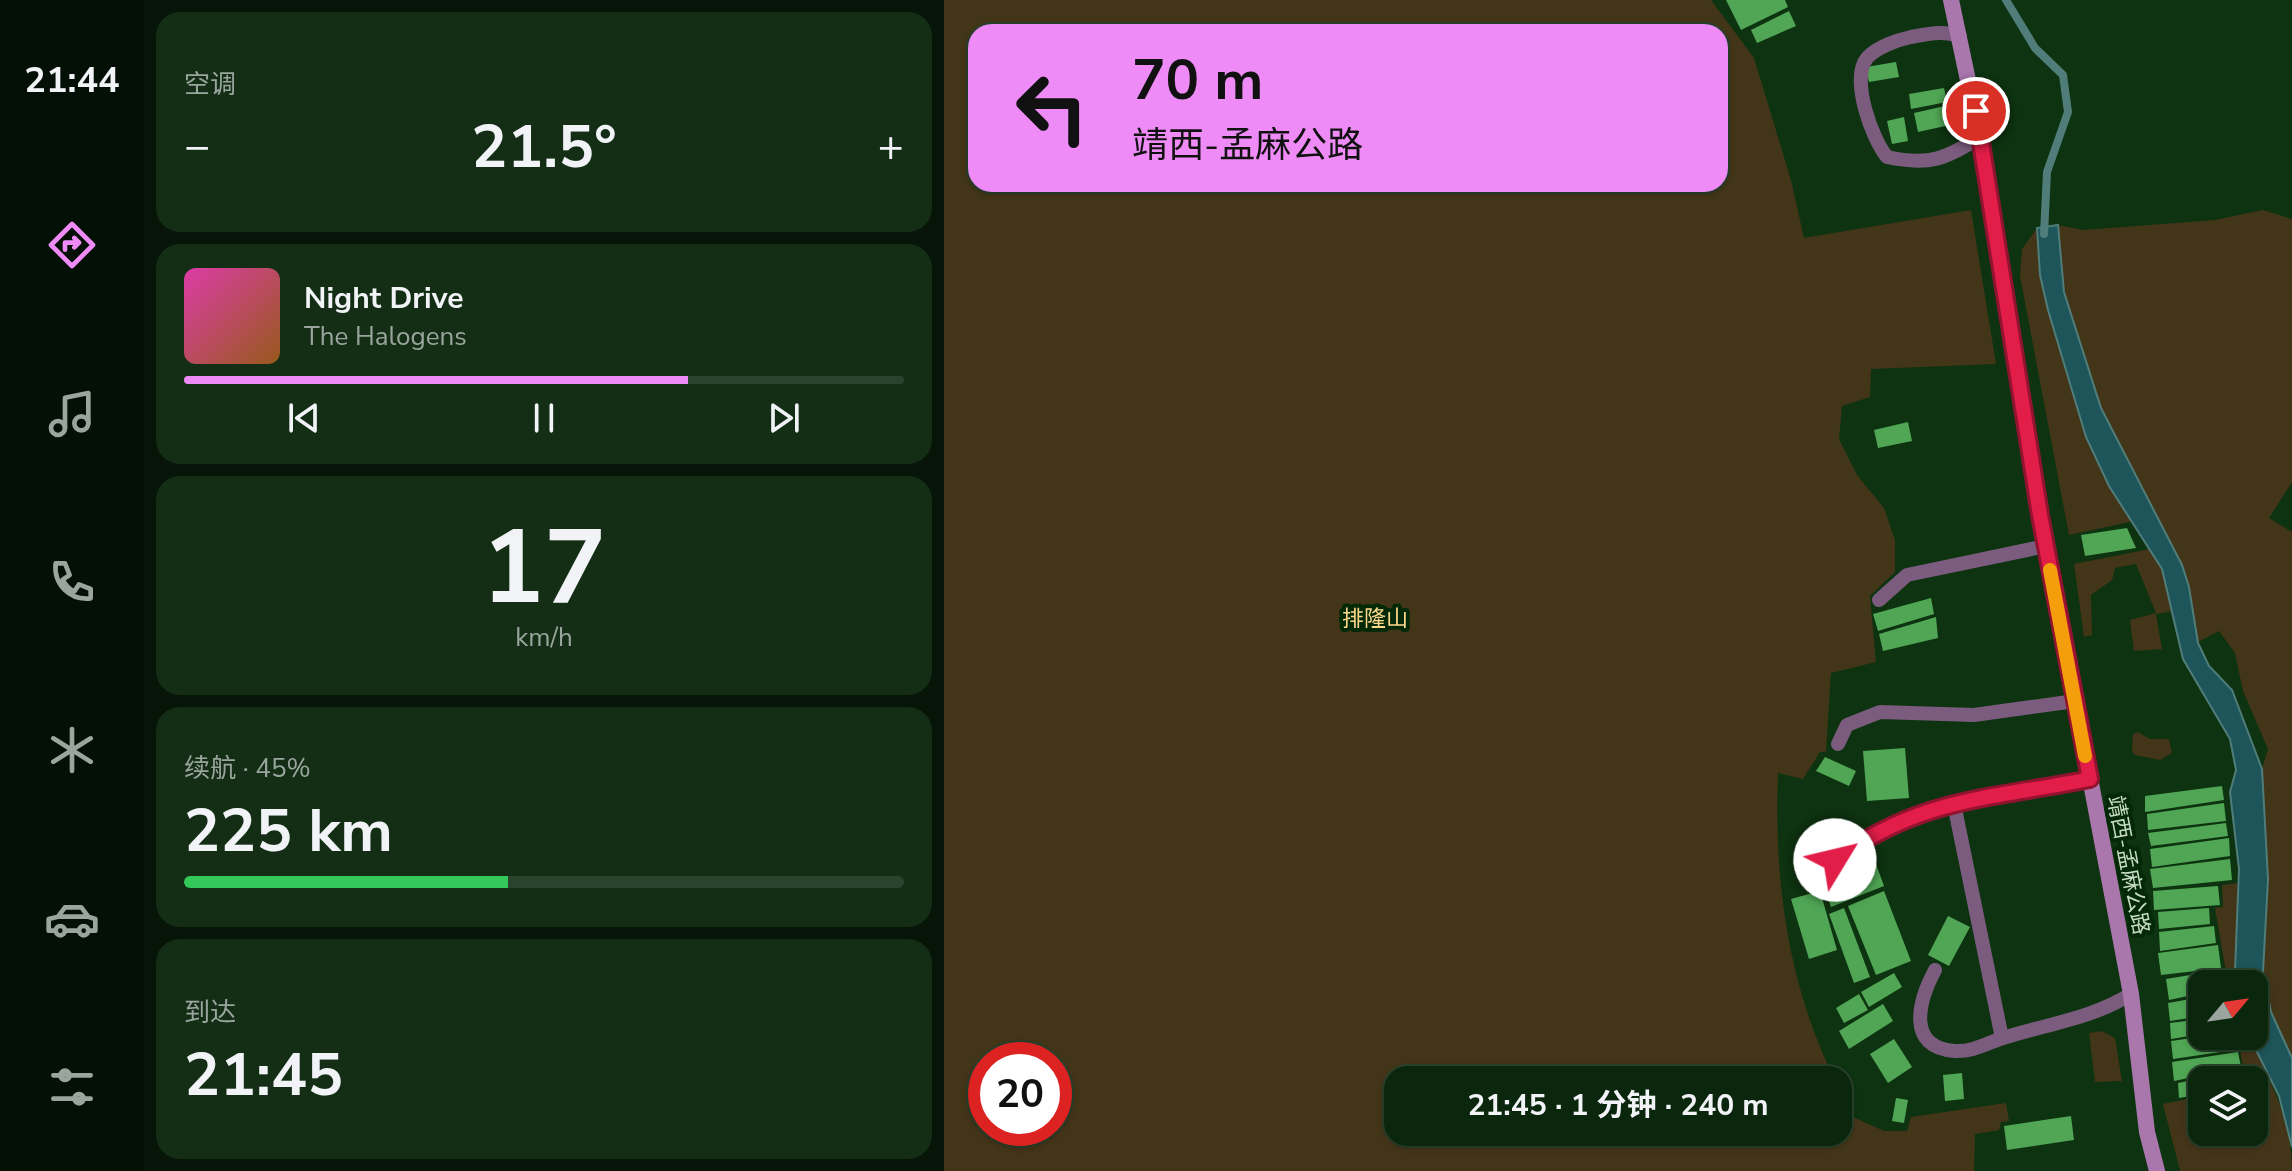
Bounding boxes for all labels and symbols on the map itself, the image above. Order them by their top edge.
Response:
pin [1942,77,2010,145]
park label: 排隆山 [1342,604,1408,634]
street label: 靖西-孟麻公路 [2100,793,2156,937]
position arrow [1793,818,1877,902]
north arrow [2188,970,2268,1050]
speed limit sign: 20 [968,1042,1072,1146]

